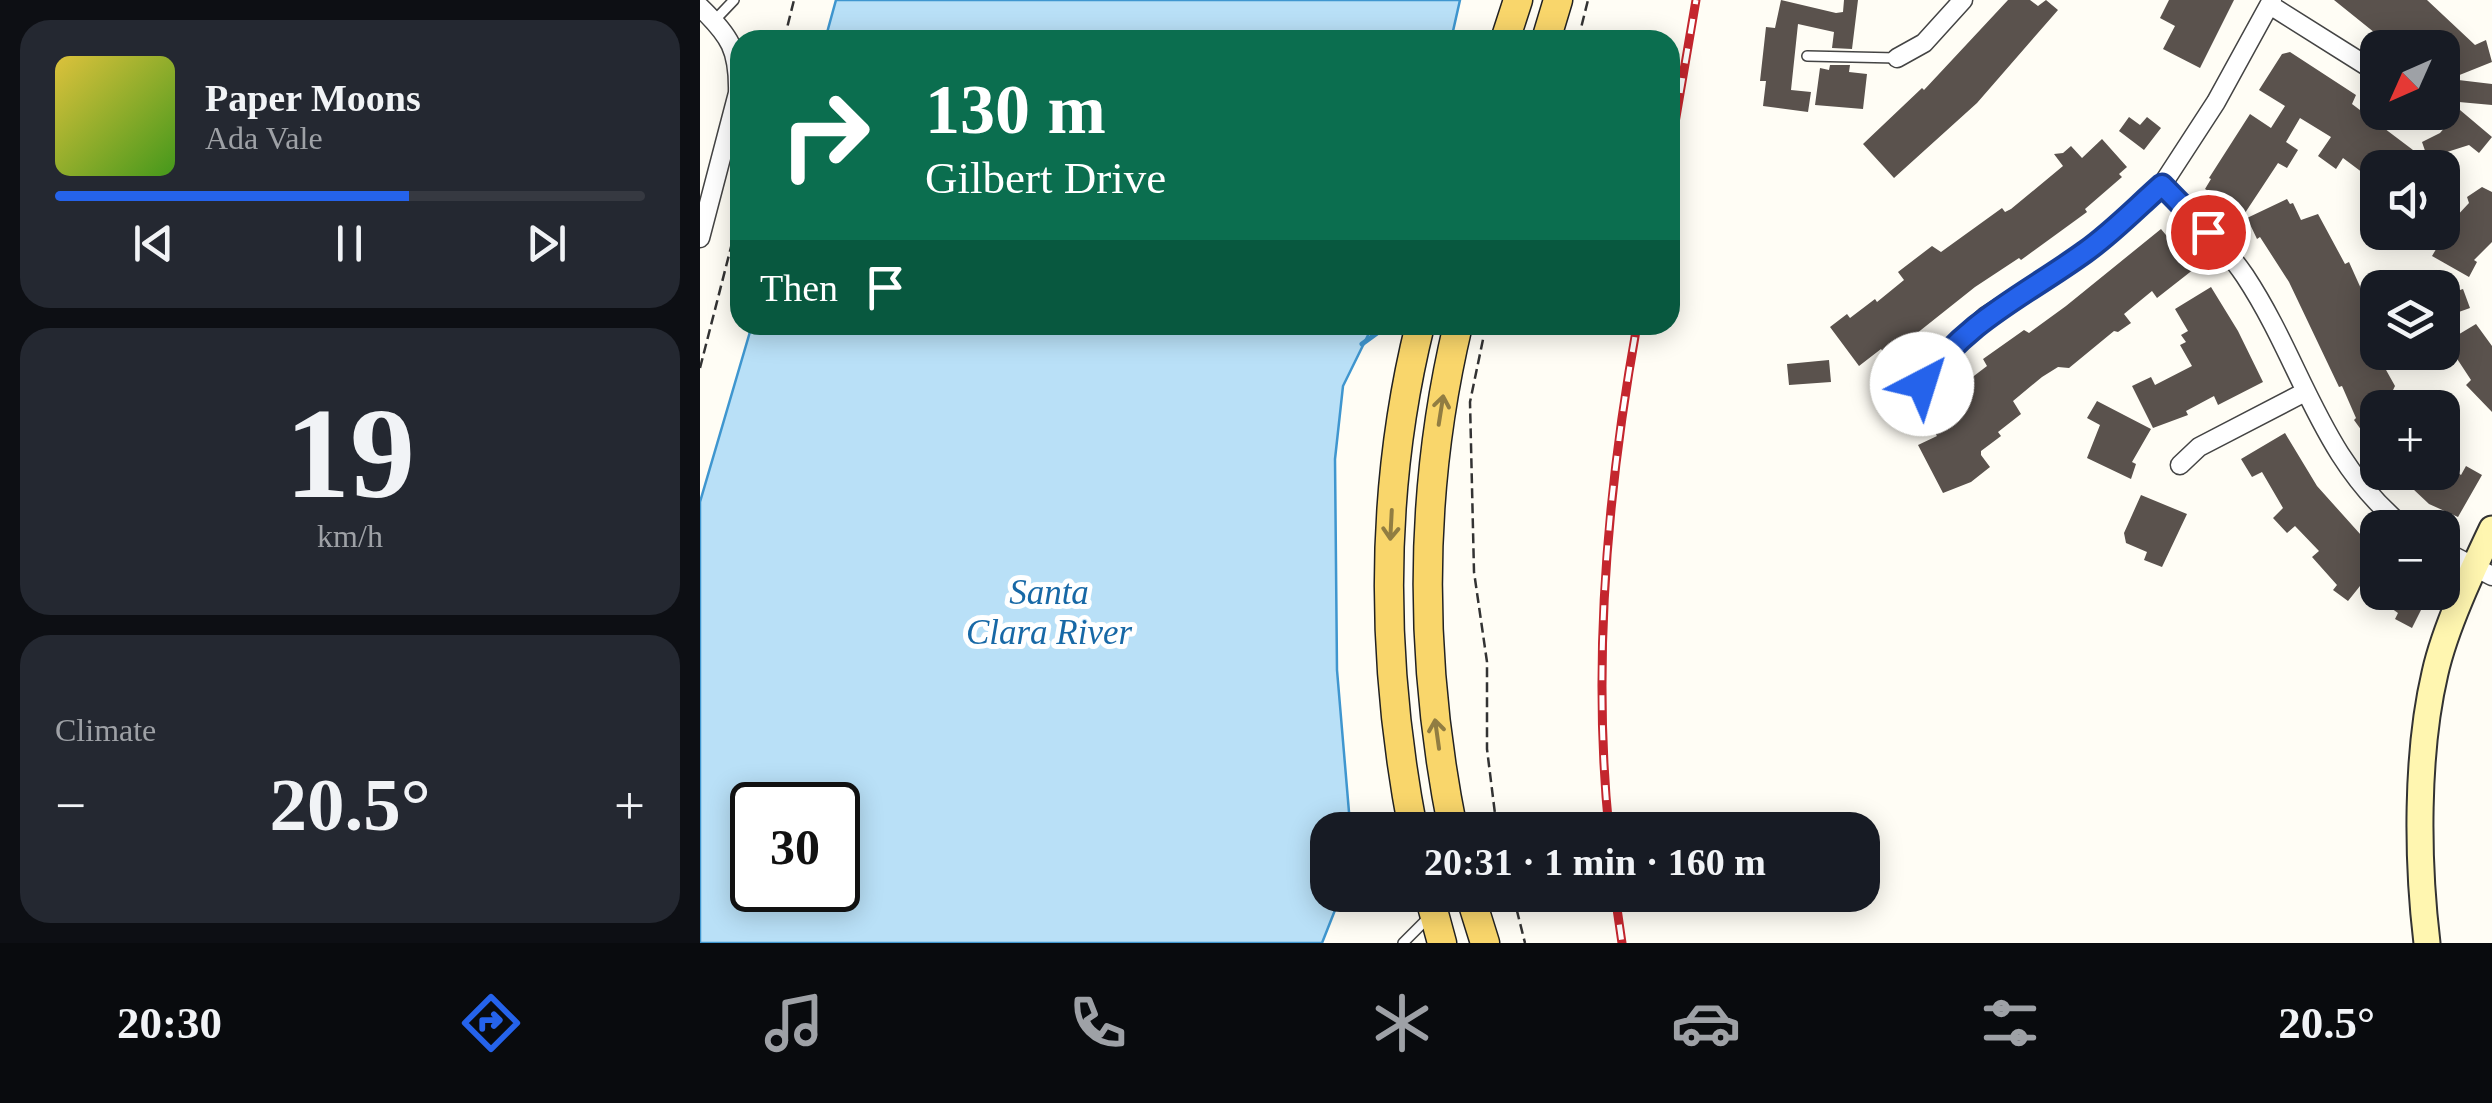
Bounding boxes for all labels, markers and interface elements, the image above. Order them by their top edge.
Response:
north arrow [2360,30,2460,130]
map controls [2360,30,2460,610]
icon: right [760,70,890,200]
text: 130 m [925,71,1106,148]
text: Paper Moons [205,77,421,119]
text: Ada Vale [205,120,323,156]
button: sound [2360,150,2460,250]
text: Gilbert Drive [925,153,1166,203]
pin [2166,190,2251,275]
icon: arrive [2181,205,2236,260]
icon: previous [126,216,181,271]
icon: pause [322,216,377,271]
icon: next [519,216,574,271]
icon: arrive [858,260,913,315]
text: Then [760,267,838,309]
button: layers [2360,270,2460,370]
position arrow [1870,332,1974,436]
text: 19 [285,381,415,525]
button: + [2360,390,2460,490]
one-way arrow [1432,395,1451,427]
one-way arrow [1381,509,1400,541]
button: − [2360,510,2460,610]
text: km/h [317,518,383,554]
water label: Santa Clara River [966,573,1132,652]
text: Climate [55,712,156,748]
one-way arrow [1427,718,1445,751]
text: 20.5° [269,763,431,846]
text: − [55,775,86,836]
text: + [614,775,645,836]
speed limit sign: 30 [730,782,860,912]
text: 20:31 · 1 min · 160 m [1424,841,1766,883]
icon: directions [456,988,526,1058]
icon: music [759,988,829,1058]
icon: phone [1063,988,1133,1058]
icon: climate [1367,988,1437,1058]
icon: car [1671,988,1741,1058]
icon: filters [1975,988,2045,1058]
text: 20:30 [117,998,222,1048]
text: 20.5° [2278,998,2375,1048]

